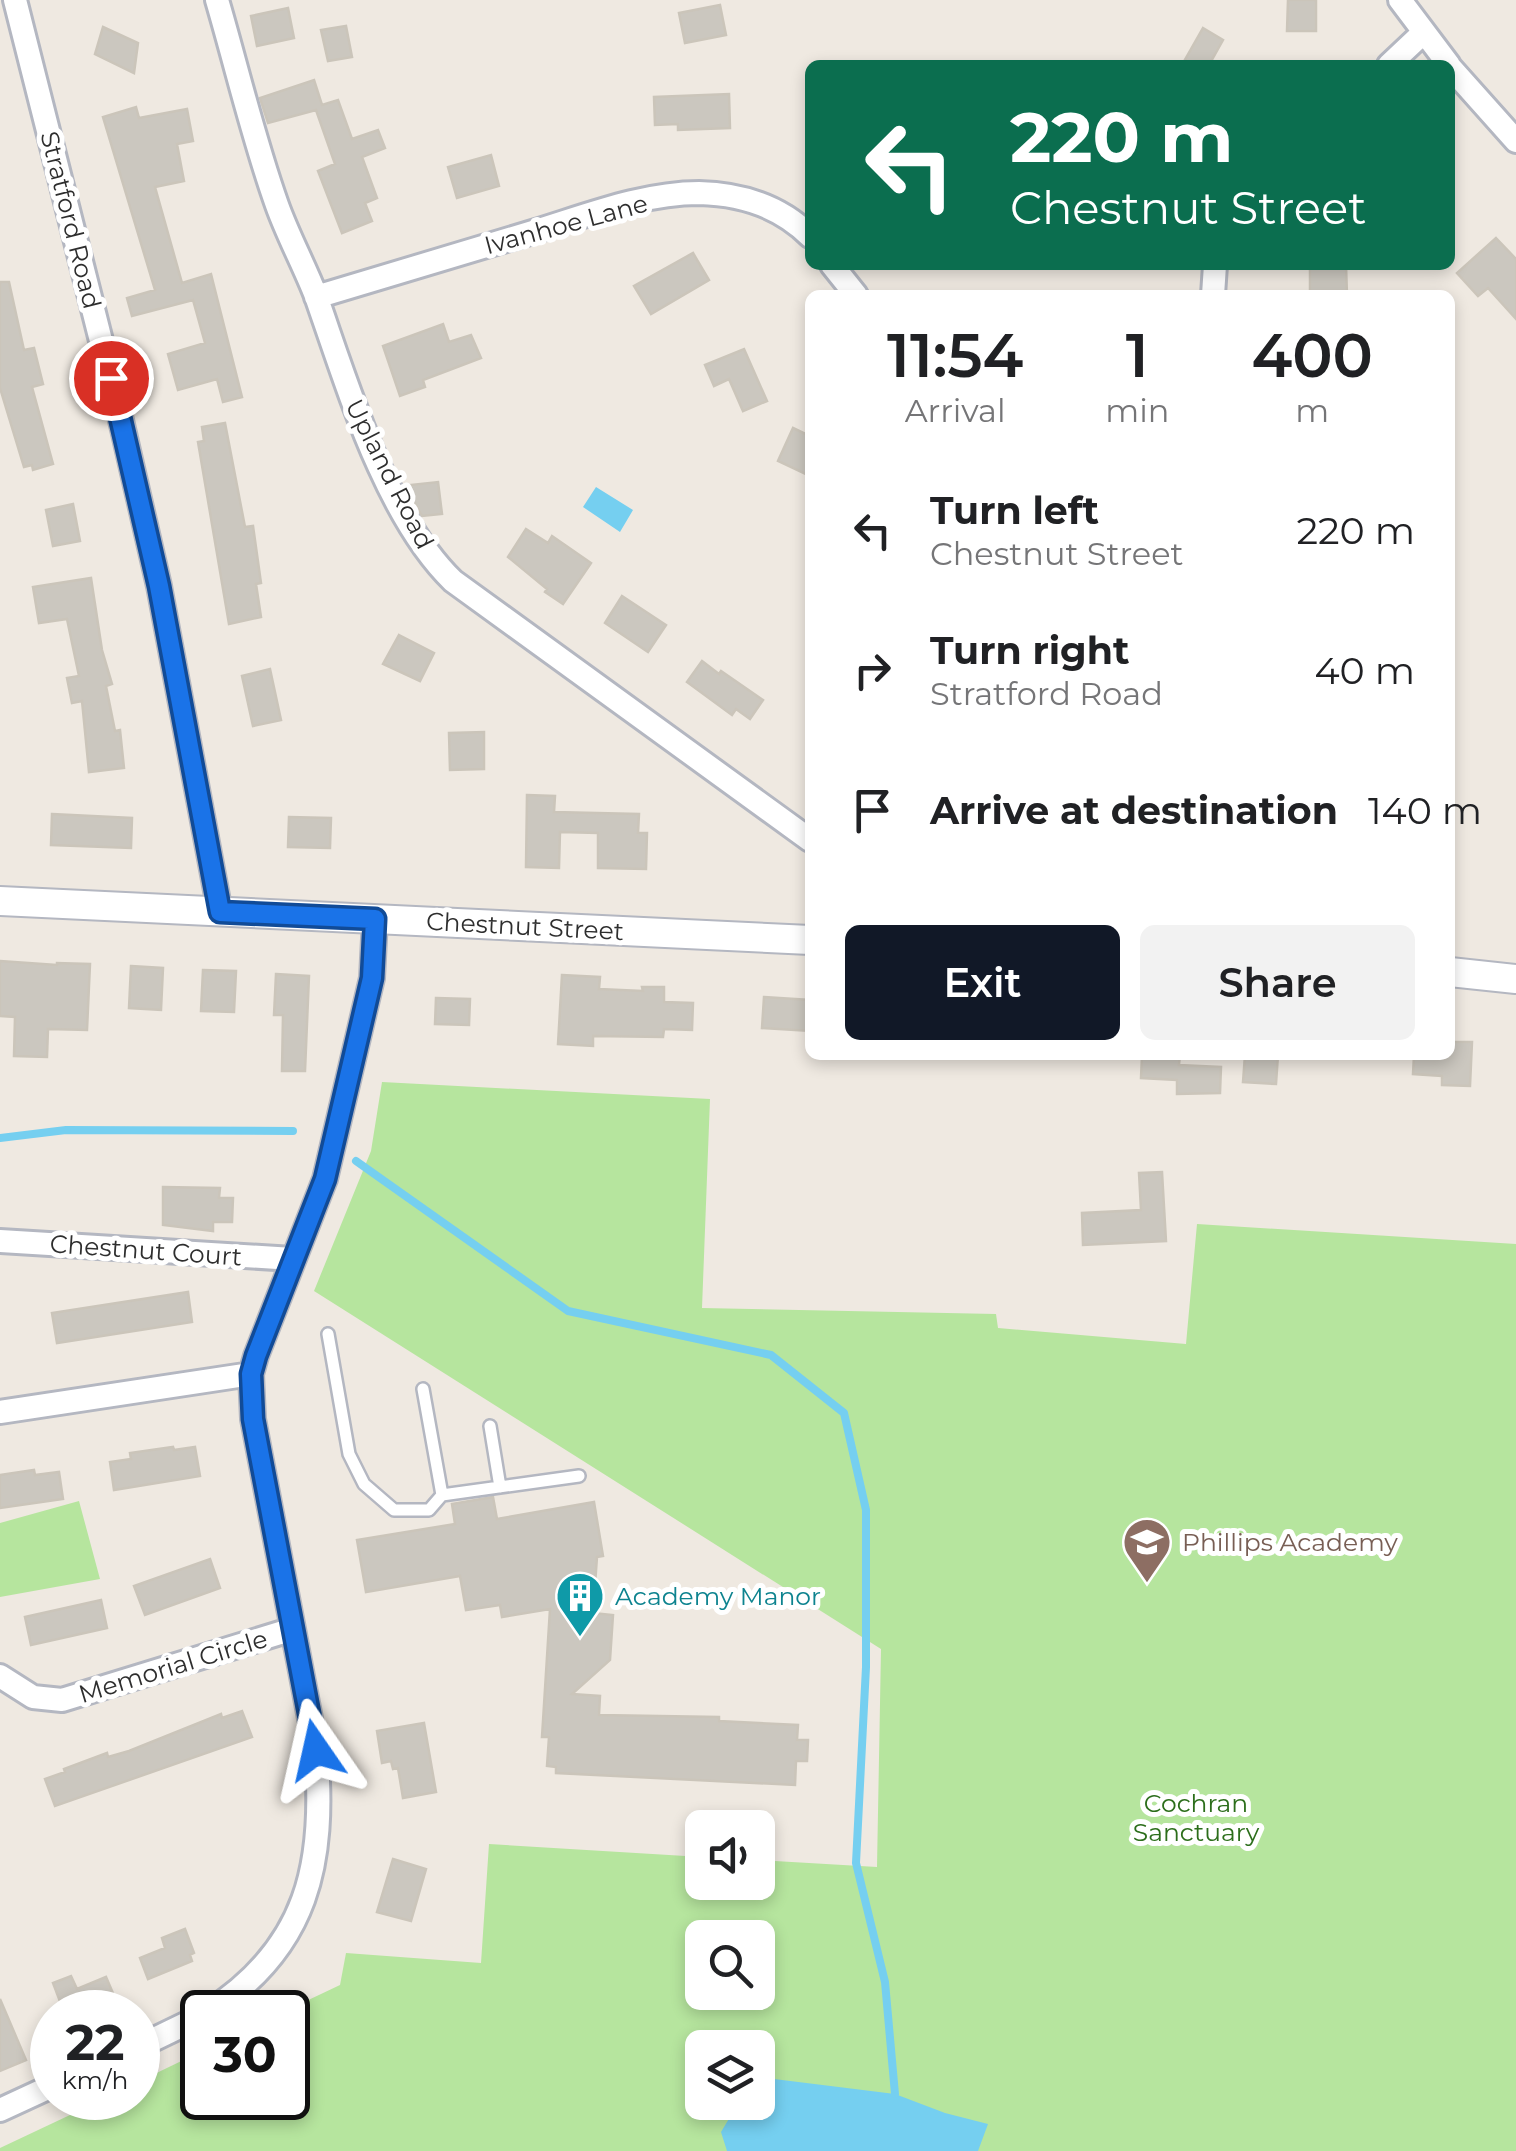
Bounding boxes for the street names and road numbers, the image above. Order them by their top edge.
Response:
street label: Stratford Road [34,128,108,312]
street label: Ivanhoe Lane [481,188,651,260]
street label: Upland Road [339,394,441,554]
street label: Chestnut Street [425,906,625,946]
street label: Chestnut Court [49,1228,243,1272]
street label: Memorial Circle [75,1623,271,1709]

